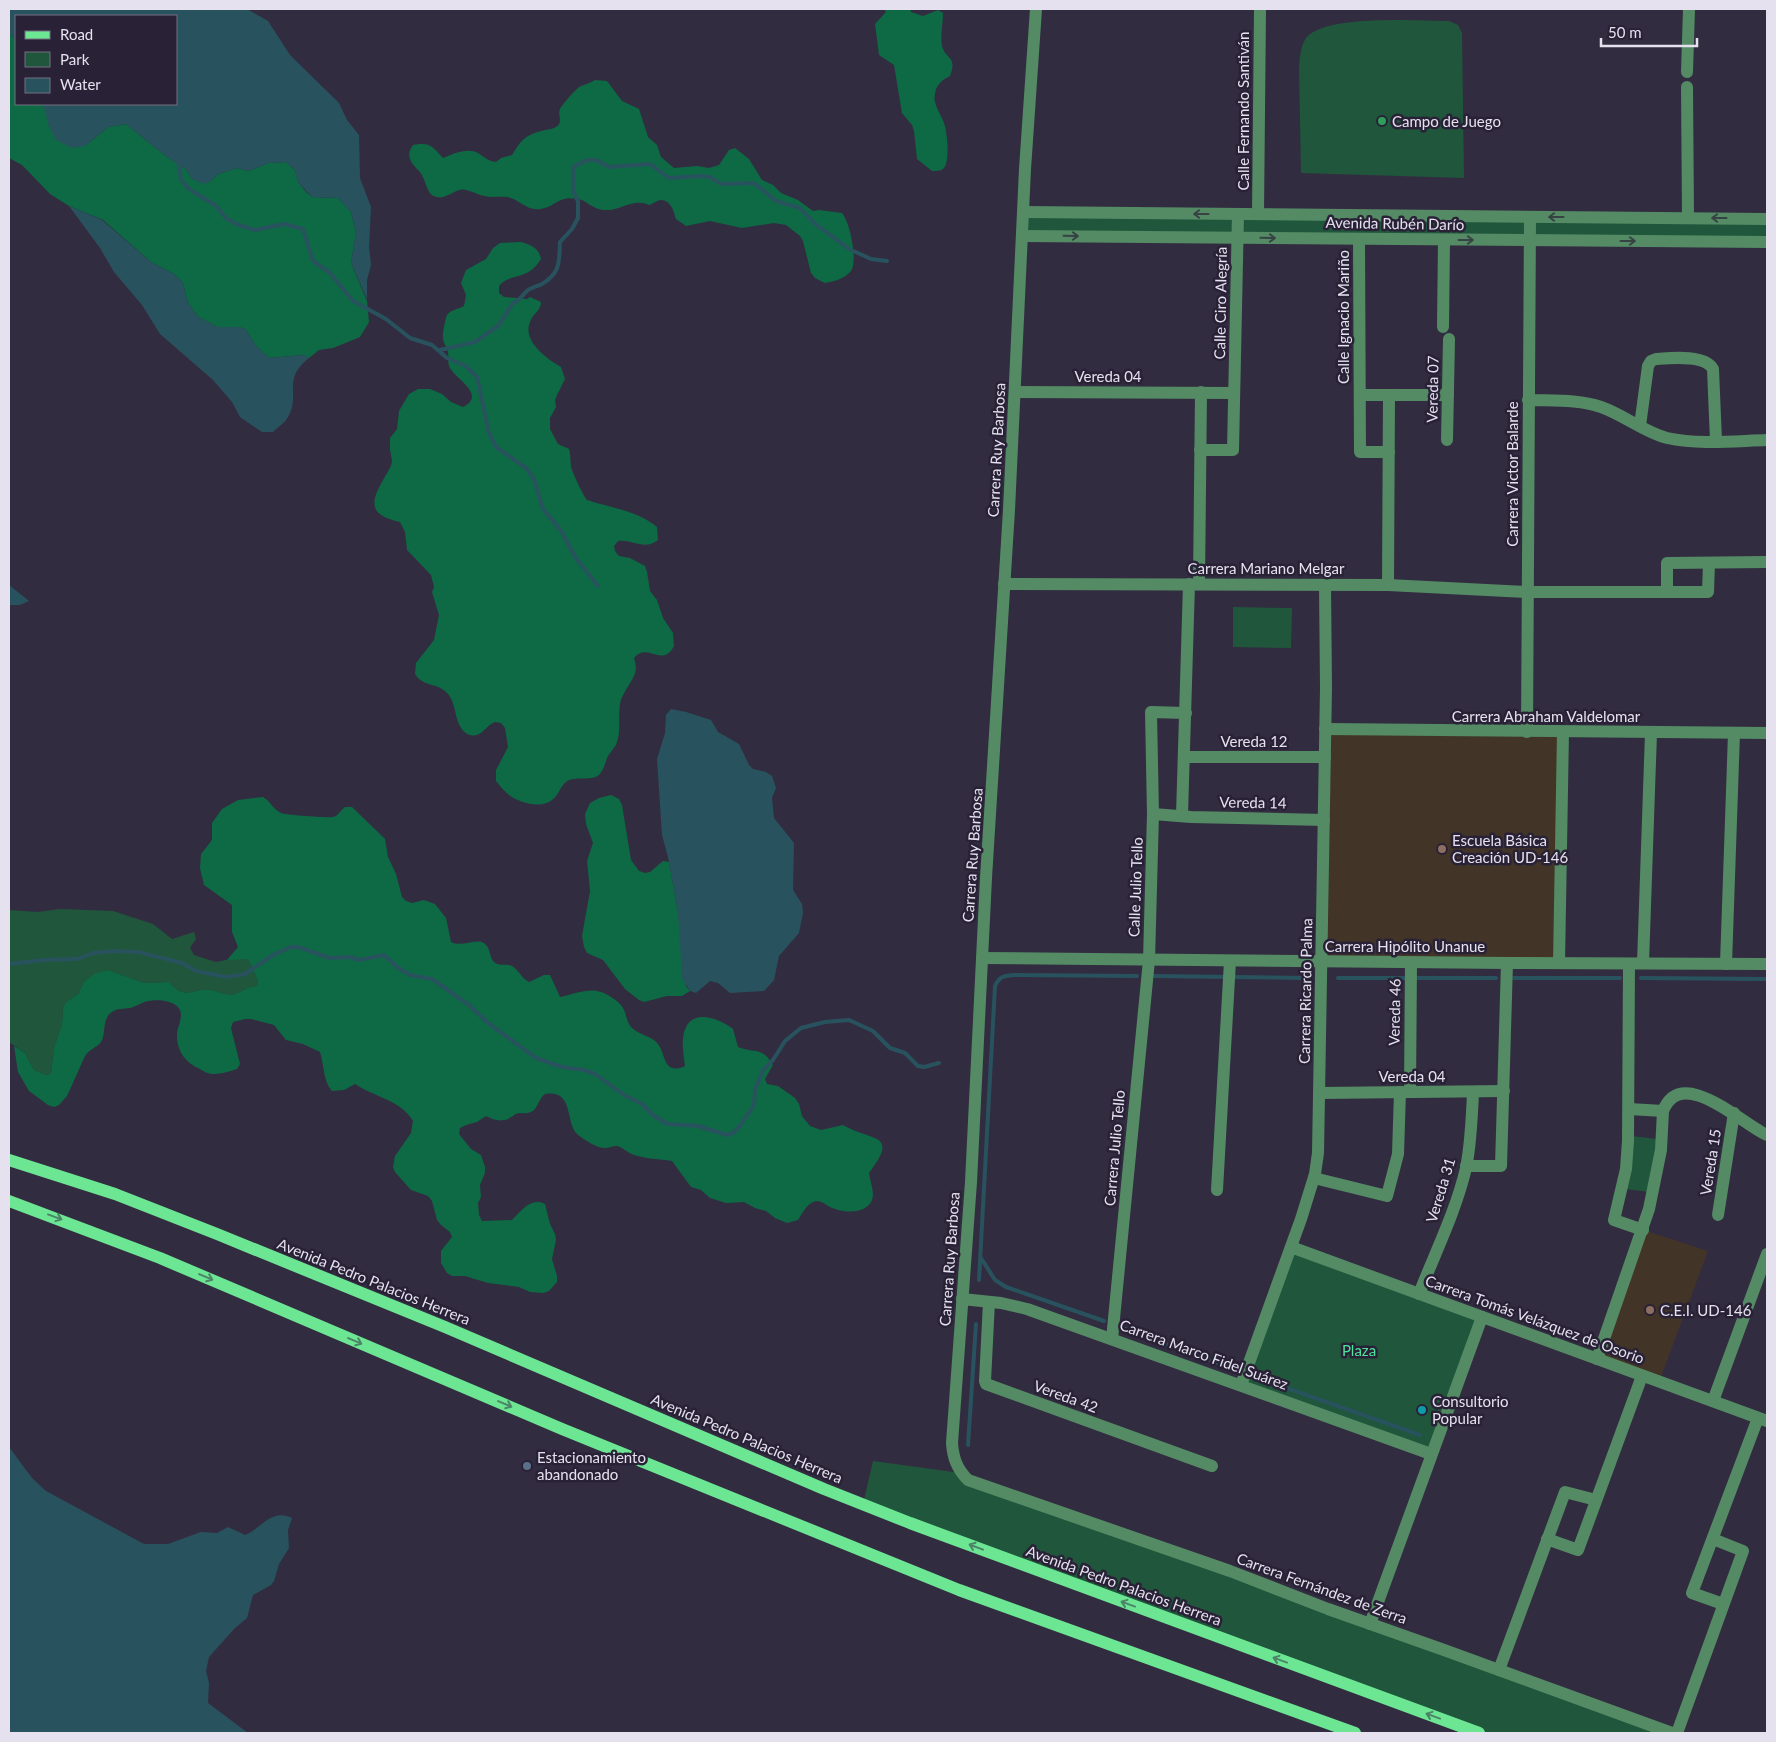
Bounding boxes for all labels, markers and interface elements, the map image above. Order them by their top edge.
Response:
legend [15,15,178,105]
scale bar [1601,15,1697,47]
text: 50 m [1608,23,1642,41]
text: Road [60,25,93,43]
street label: Calle Fernando Santiván [1234,32,1252,190]
text: Park [60,50,90,68]
text: Water [60,75,101,93]
place label: Campo de Juego [1392,112,1501,130]
marker: Campo de Juego [1376,115,1388,127]
one-way arrow [1193,209,1210,219]
one-way arrow [1548,212,1564,222]
street label: Avenida Rubén Darío [1325,213,1465,233]
one-way arrow [1711,213,1727,223]
one-way arrow [1062,231,1078,241]
one-way arrow [1260,233,1276,243]
one-way arrow [1457,235,1473,245]
one-way arrow [1620,236,1636,246]
street label: Calle Ciro Alegría [1210,246,1230,360]
street label: Calle Ignacio Mariño [1334,250,1352,384]
street label: Vereda 07 [1422,355,1442,423]
street label: Vereda 04 [1074,367,1142,385]
street label: Carrera Ruy Barbosa [983,382,1009,518]
street label: Carrera Victor Balarde [1503,401,1521,547]
street label: Carrera Mariano Melgar [1188,559,1345,577]
street label: Carrera Abraham Valdelomar [1452,707,1641,725]
street label: Vereda 12 [1220,732,1288,750]
street label: Carrera Ruy Barbosa [958,787,986,923]
street label: Vereda 14 [1219,792,1287,812]
place label: Escuela Básica Creación UD-146 [1452,831,1568,866]
street label: Calle Julio Tello [1124,837,1146,937]
marker: Escuela Básica Creación UD-146 [1436,843,1448,855]
street label: Carrera Ricardo Palma [1295,918,1315,1064]
street label: Carrera Hipólito Unanue [1325,937,1485,955]
street label: Vereda 46 [1384,978,1404,1046]
street label: Vereda 04 [1378,1067,1446,1085]
street label: Carrera Julio Tello [1100,1089,1128,1207]
street label: Vereda 15 [1696,1127,1724,1197]
street label: Vereda 31 [1422,1155,1458,1225]
street label: Carrera Ruy Barbosa [935,1191,963,1327]
one-way arrow [46,1213,62,1222]
street label: Avenida Pedro Palacios Herrera [275,1234,473,1328]
street label: Carrera Tomás Velázquez de Osorio [1423,1271,1647,1367]
one-way arrow [198,1272,213,1282]
place label: C.E.I. UD-146 [1660,1301,1752,1319]
marker: C.E.I. UD-146 [1644,1304,1656,1316]
street label: Carrera Marco Fidel Suárez [1117,1315,1291,1393]
one-way arrow [347,1337,362,1347]
park label: Plaza [1342,1341,1376,1359]
street label: Vereda 42 [1031,1376,1101,1416]
street label: Avenida Pedro Palacios Herrera [648,1389,846,1487]
place label: Consultorio Popular [1432,1392,1509,1427]
one-way arrow [497,1400,512,1410]
marker: Consultorio Popular [1416,1404,1428,1416]
place label: Estacionamiento abandonado [537,1448,646,1483]
marker: Estacionamiento abandonado [521,1460,533,1472]
street label: Avenida Pedro Palacios Herrera [1024,1541,1224,1629]
one-way arrow [968,1542,984,1551]
street label: Carrera Fernández de Zerra [1234,1549,1410,1627]
one-way arrow [1121,1599,1136,1608]
one-way arrow [1273,1655,1288,1664]
one-way arrow [1426,1711,1441,1720]

